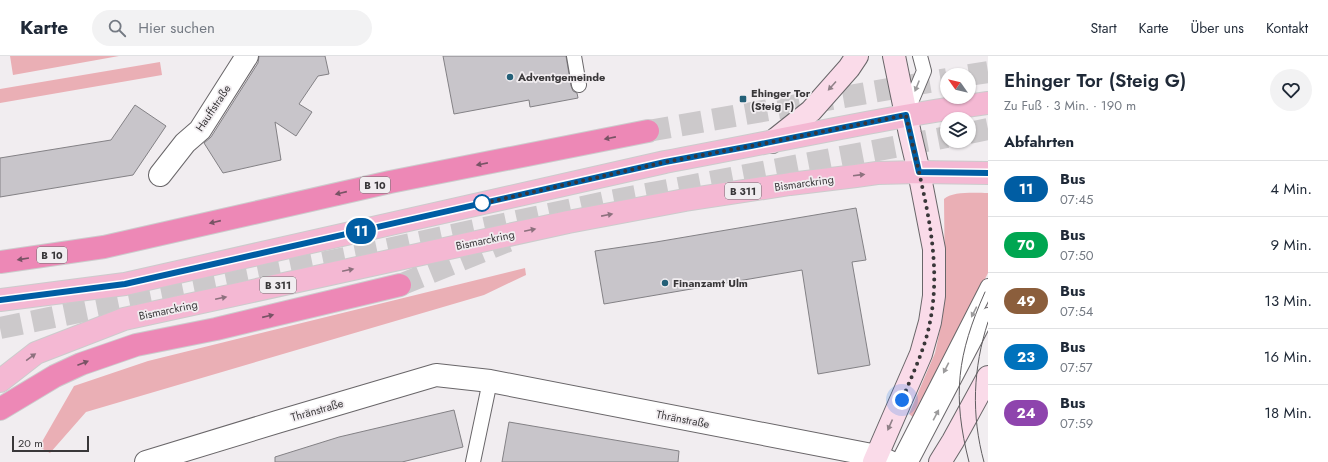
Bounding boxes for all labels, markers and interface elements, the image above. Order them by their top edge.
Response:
search box [92,10,372,46]
text: Karte [20,14,68,41]
icon: search [106,17,128,39]
text: Hier suchen [138,17,215,39]
text: Start [1091,18,1117,38]
text: Karte [1139,18,1169,38]
text: Über uns [1191,18,1244,38]
text: Kontakt [1266,18,1308,38]
text: Ehinger Tor (Steig G) [1004,67,1186,94]
north arrow [940,68,976,104]
map controls [940,68,976,148]
place label: Adventgemeinde [517,69,605,85]
button: heart [1270,69,1312,111]
marker: Adventgemeinde [505,72,515,82]
one-way arrow [914,80,920,92]
street label: Hauffstraße [191,81,235,135]
one-way arrow [828,81,837,92]
place label: Ehinger Tor (Steig F) [751,85,811,114]
marker: Ehinger Tor (Steig F) [738,94,748,104]
text: Zu Fuß · 3 Min. · 190 m [1004,96,1136,115]
button: layers [940,112,976,148]
text: Abfahrten [1004,131,1074,153]
one-way arrow [604,136,616,142]
one-way arrow [476,161,488,167]
text: Bus [1060,168,1085,190]
street label: Bismarckring [773,171,835,195]
one-way arrow [853,172,865,179]
road number: B 10 [360,177,390,193]
text: 4 Min. [1270,178,1312,200]
text: 11 [1019,179,1033,199]
road number: B 311 [725,183,761,199]
text: 07:45 [1060,190,1093,209]
one-way arrow [335,191,348,197]
unlabelled marker [473,194,491,212]
one-way arrow [600,211,613,217]
line badge: 11 [343,218,379,244]
one-way arrow [208,219,221,225]
text: 11 [354,221,368,241]
text: Bus [1060,224,1085,246]
street label: Bismarckring [454,226,516,254]
one-way arrow [523,227,536,233]
text: 9 Min. [1270,234,1312,256]
text: 70 [1017,235,1035,255]
text: 07:50 [1060,246,1094,265]
road number: B 10 [37,247,67,263]
one-way arrow [17,256,30,262]
one-way arrow [342,267,354,273]
place label: Finanzamt Ulm [673,275,748,291]
road number: B 311 [260,277,296,293]
marker: Finanzamt Ulm [660,278,670,288]
text: Bus [1060,280,1085,302]
text: 13 Min. [1264,290,1312,312]
text: 49 [1016,291,1036,311]
one-way arrow [215,294,227,300]
street label: Bismarckring [137,296,199,324]
text: 07:54 [1060,302,1093,321]
one-way arrow [971,307,977,318]
one-way arrow [262,313,274,319]
text: Bus [1060,336,1085,358]
text: 16 Min. [1264,346,1312,368]
text: 23 [1017,347,1035,367]
one-way arrow [25,353,36,361]
text: 07:57 [1060,358,1093,377]
one-way arrow [78,360,90,366]
one-way arrow [943,362,949,374]
your location [892,390,912,410]
text: Bus [1060,392,1085,414]
street label: Thränstraße [289,395,345,425]
text: 18 Min. [1264,402,1312,424]
text: 24 [1017,403,1035,423]
street label: Thränstraße [655,406,711,432]
one-way arrow [933,409,939,421]
text: 07:59 [1060,414,1093,433]
one-way arrow [887,420,893,431]
scale bar [12,434,89,453]
text: 20 m [18,435,43,451]

